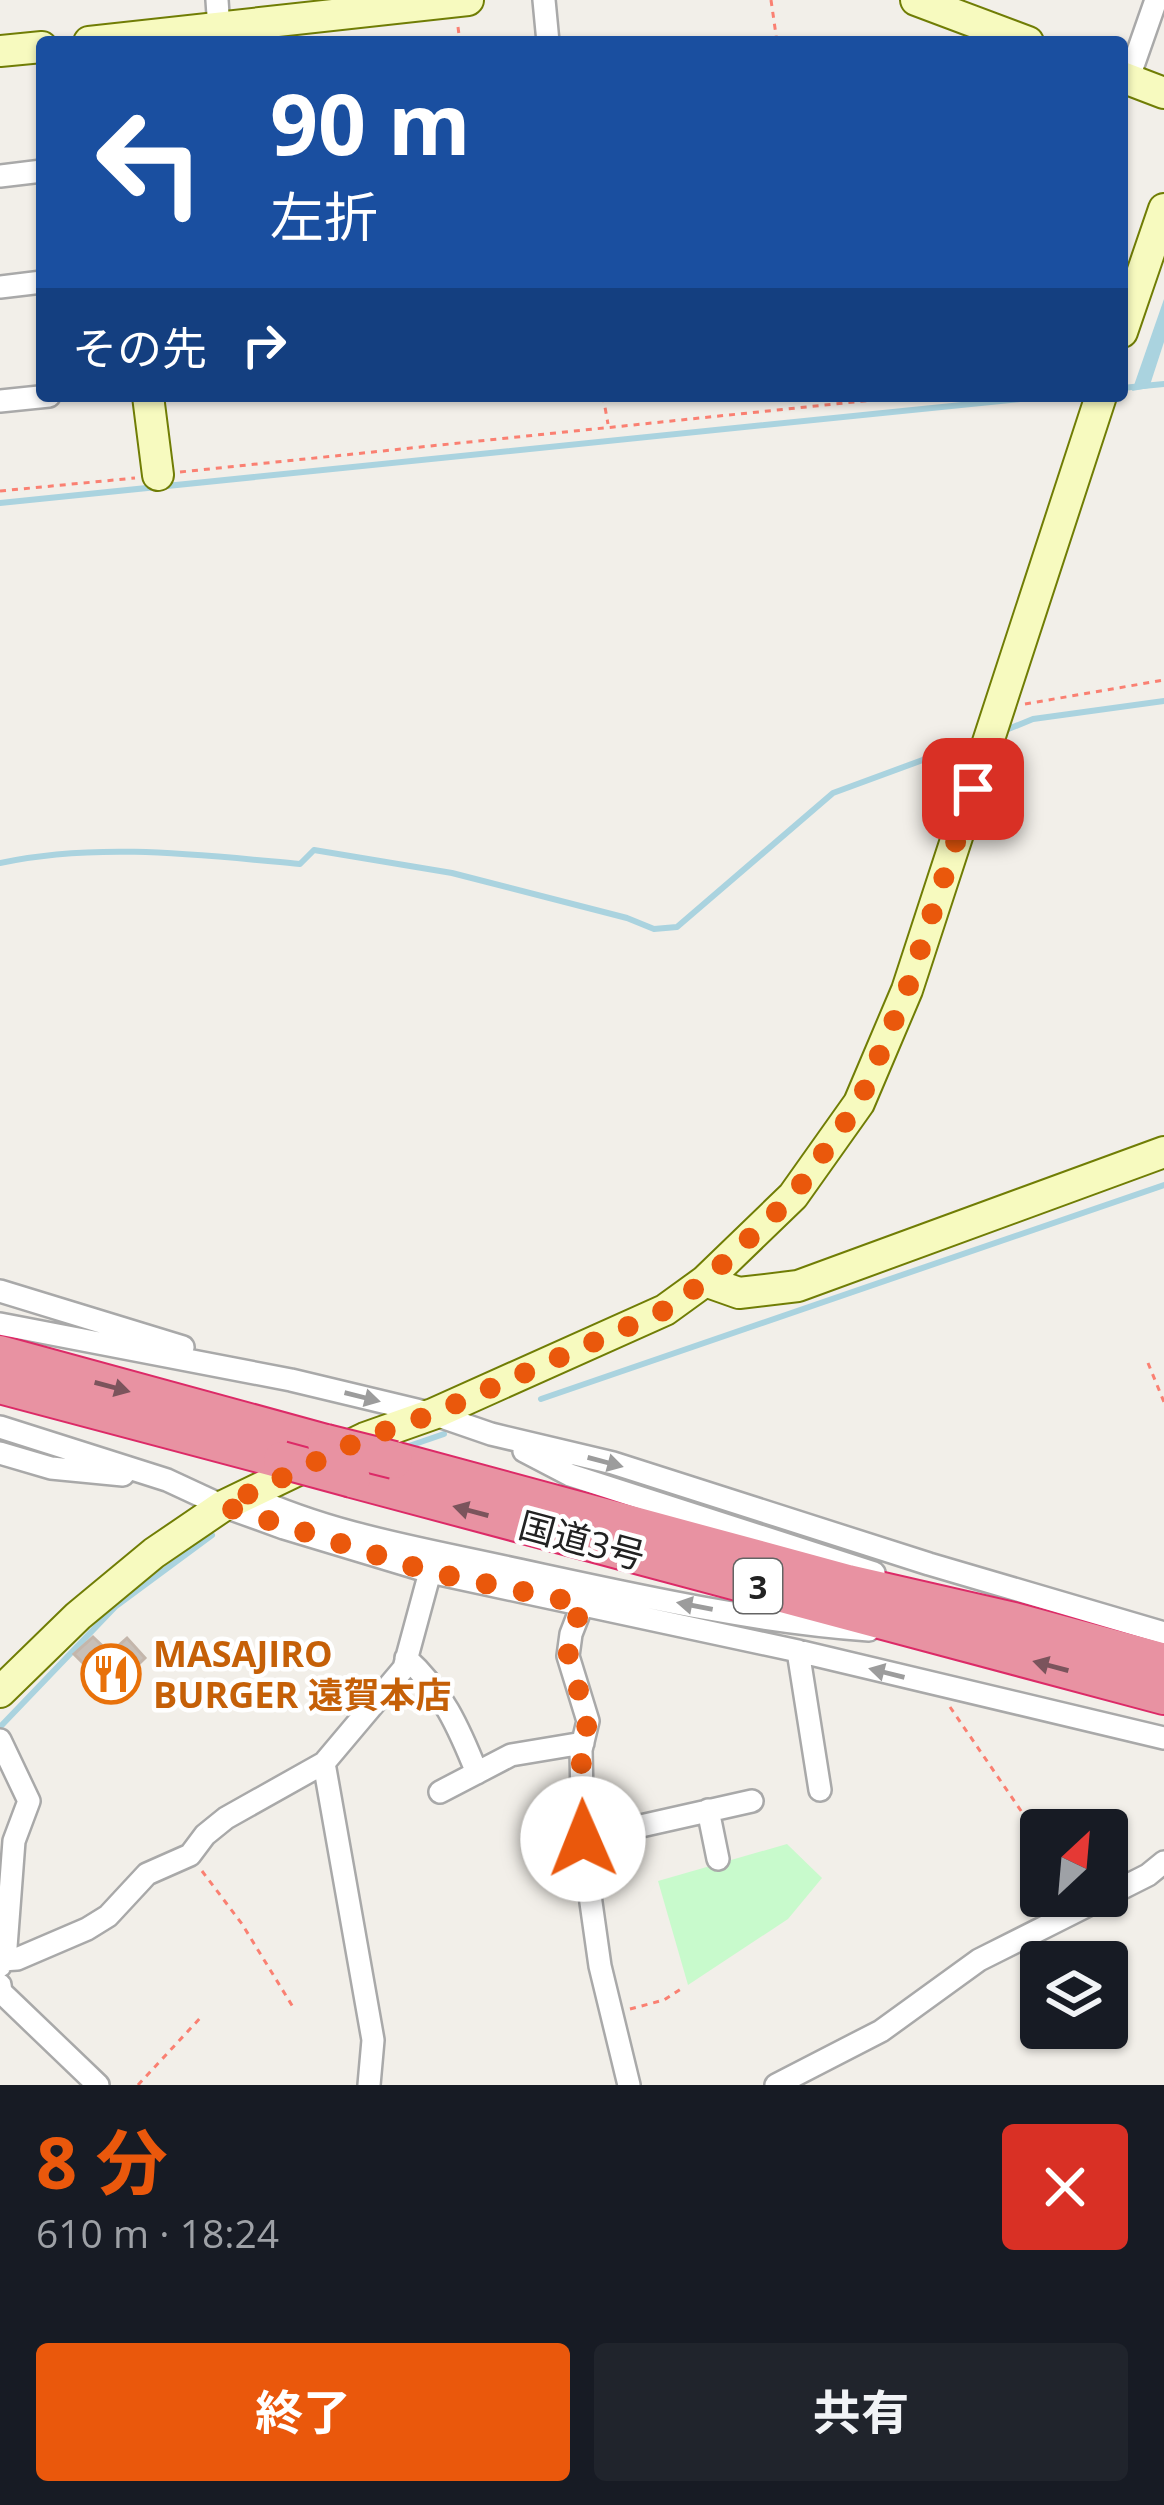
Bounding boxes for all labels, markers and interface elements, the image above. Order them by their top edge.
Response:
text: 90 m [270,65,470,180]
icon: left [72,84,228,240]
text: 左折 [270,179,378,253]
icon: right [231,312,297,378]
text: その先 [72,317,207,378]
pin [922,738,1024,840]
icon: arrive [940,756,1006,822]
one-way arrow [94,1378,131,1397]
one-way arrow [343,1388,380,1407]
one-way arrow [587,1453,624,1472]
street label: 国道3号 [514,1500,650,1580]
one-way arrow [453,1501,490,1520]
road number: 3 [734,1559,782,1613]
one-way arrow [675,1596,713,1615]
place label: MASAJIRO BURGER 遠賀本店 [153,1629,452,1719]
restaurant icon: MASAJIRO BURGER 遠賀本店 [80,1643,142,1705]
one-way arrow [1032,1656,1069,1675]
one-way arrow [868,1663,905,1682]
position arrow [520,1776,646,1902]
north arrow [1020,1809,1128,1917]
map controls [1020,1809,1128,2049]
button: layers [1020,1941,1128,2049]
text: 8 分 [36,2112,168,2210]
button: close [1002,2124,1128,2250]
text: 610 m · 18:24 [36,2206,279,2259]
button: 終了 [36,2343,570,2481]
button: 共有 [594,2343,1128,2481]

